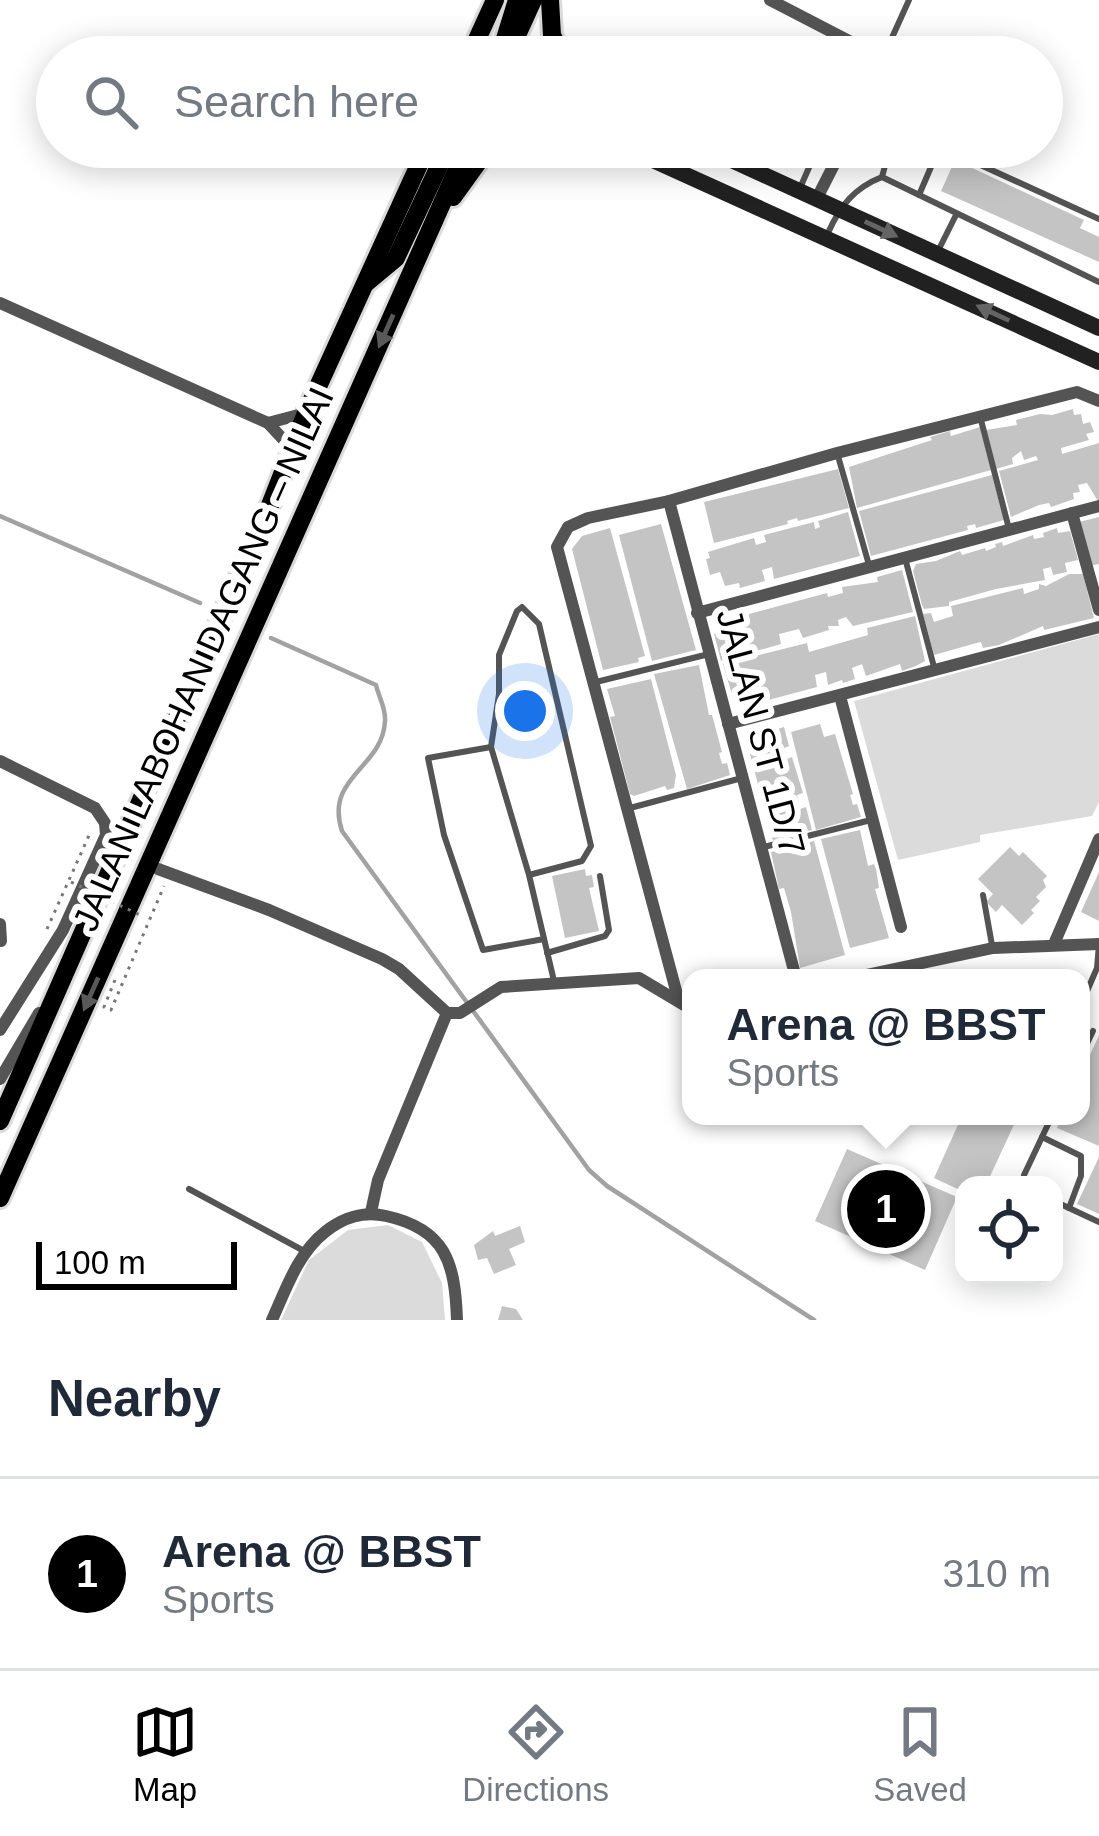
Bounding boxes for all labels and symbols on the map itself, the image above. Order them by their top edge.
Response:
one-way arrow [864,219,899,239]
one-way arrow [975,303,1010,323]
one-way arrow [375,314,395,349]
street label: JALAN LABOHAN DAGANG ‒ NILAI [64,381,342,937]
street label: JALAN ST 1D/7 [708,604,814,860]
your location [495,681,555,741]
one-way arrow [80,977,100,1012]
pin: 1 [847,1164,925,1254]
scale bar [36,1236,237,1289]

